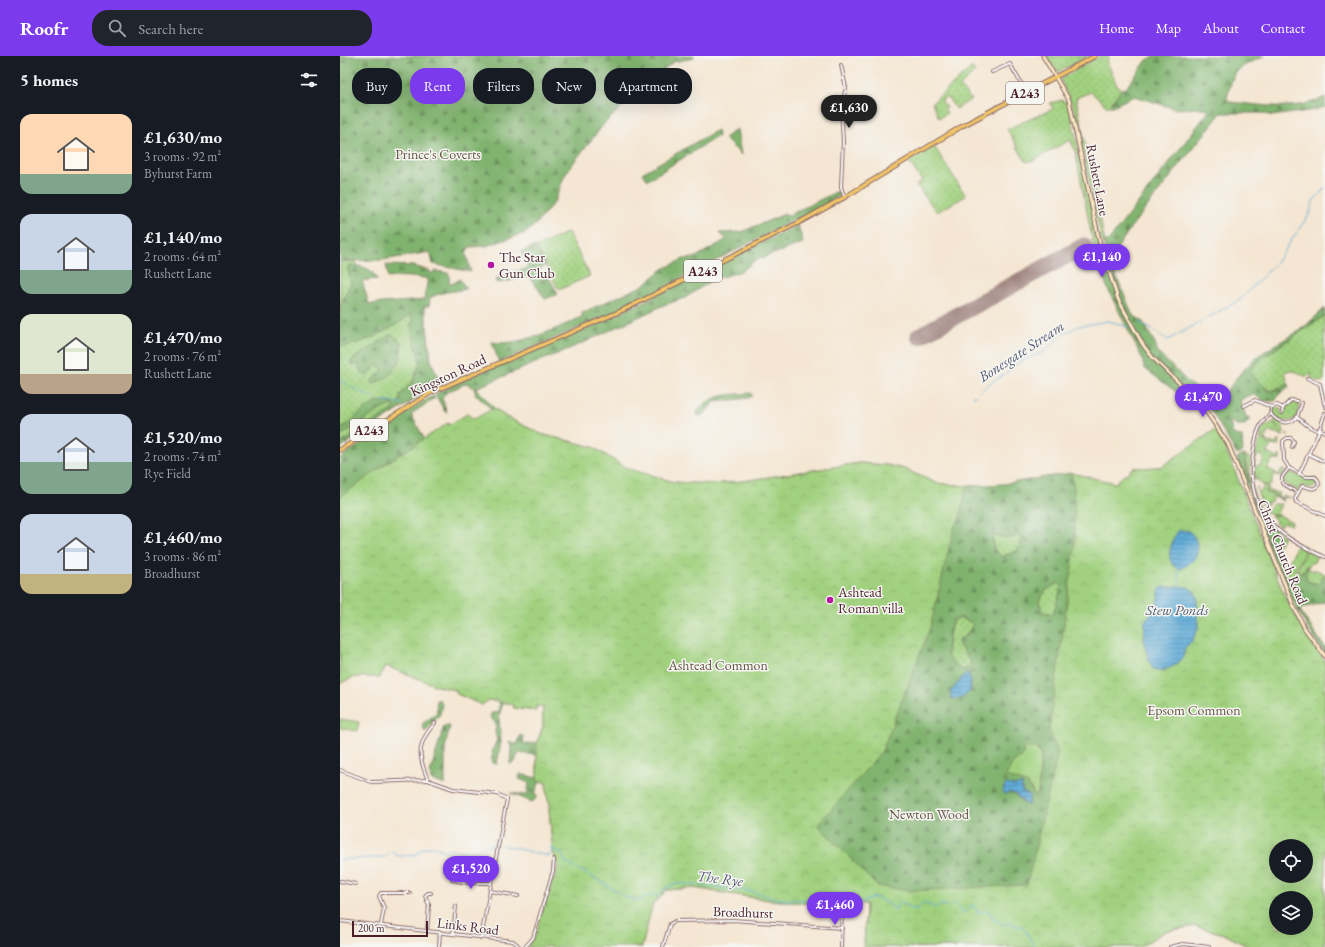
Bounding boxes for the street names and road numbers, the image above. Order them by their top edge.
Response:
road number: A243 [1006,82,1044,104]
street label: Rushett Lane [1082,143,1114,218]
road number: A243 [684,260,722,282]
street label: Kingston Road [407,349,490,400]
road number: A243 [350,419,388,441]
street label: Christ Church Road [1254,497,1313,608]
street label: Broadhurst [713,902,774,922]
street label: Links Road [436,913,501,939]

